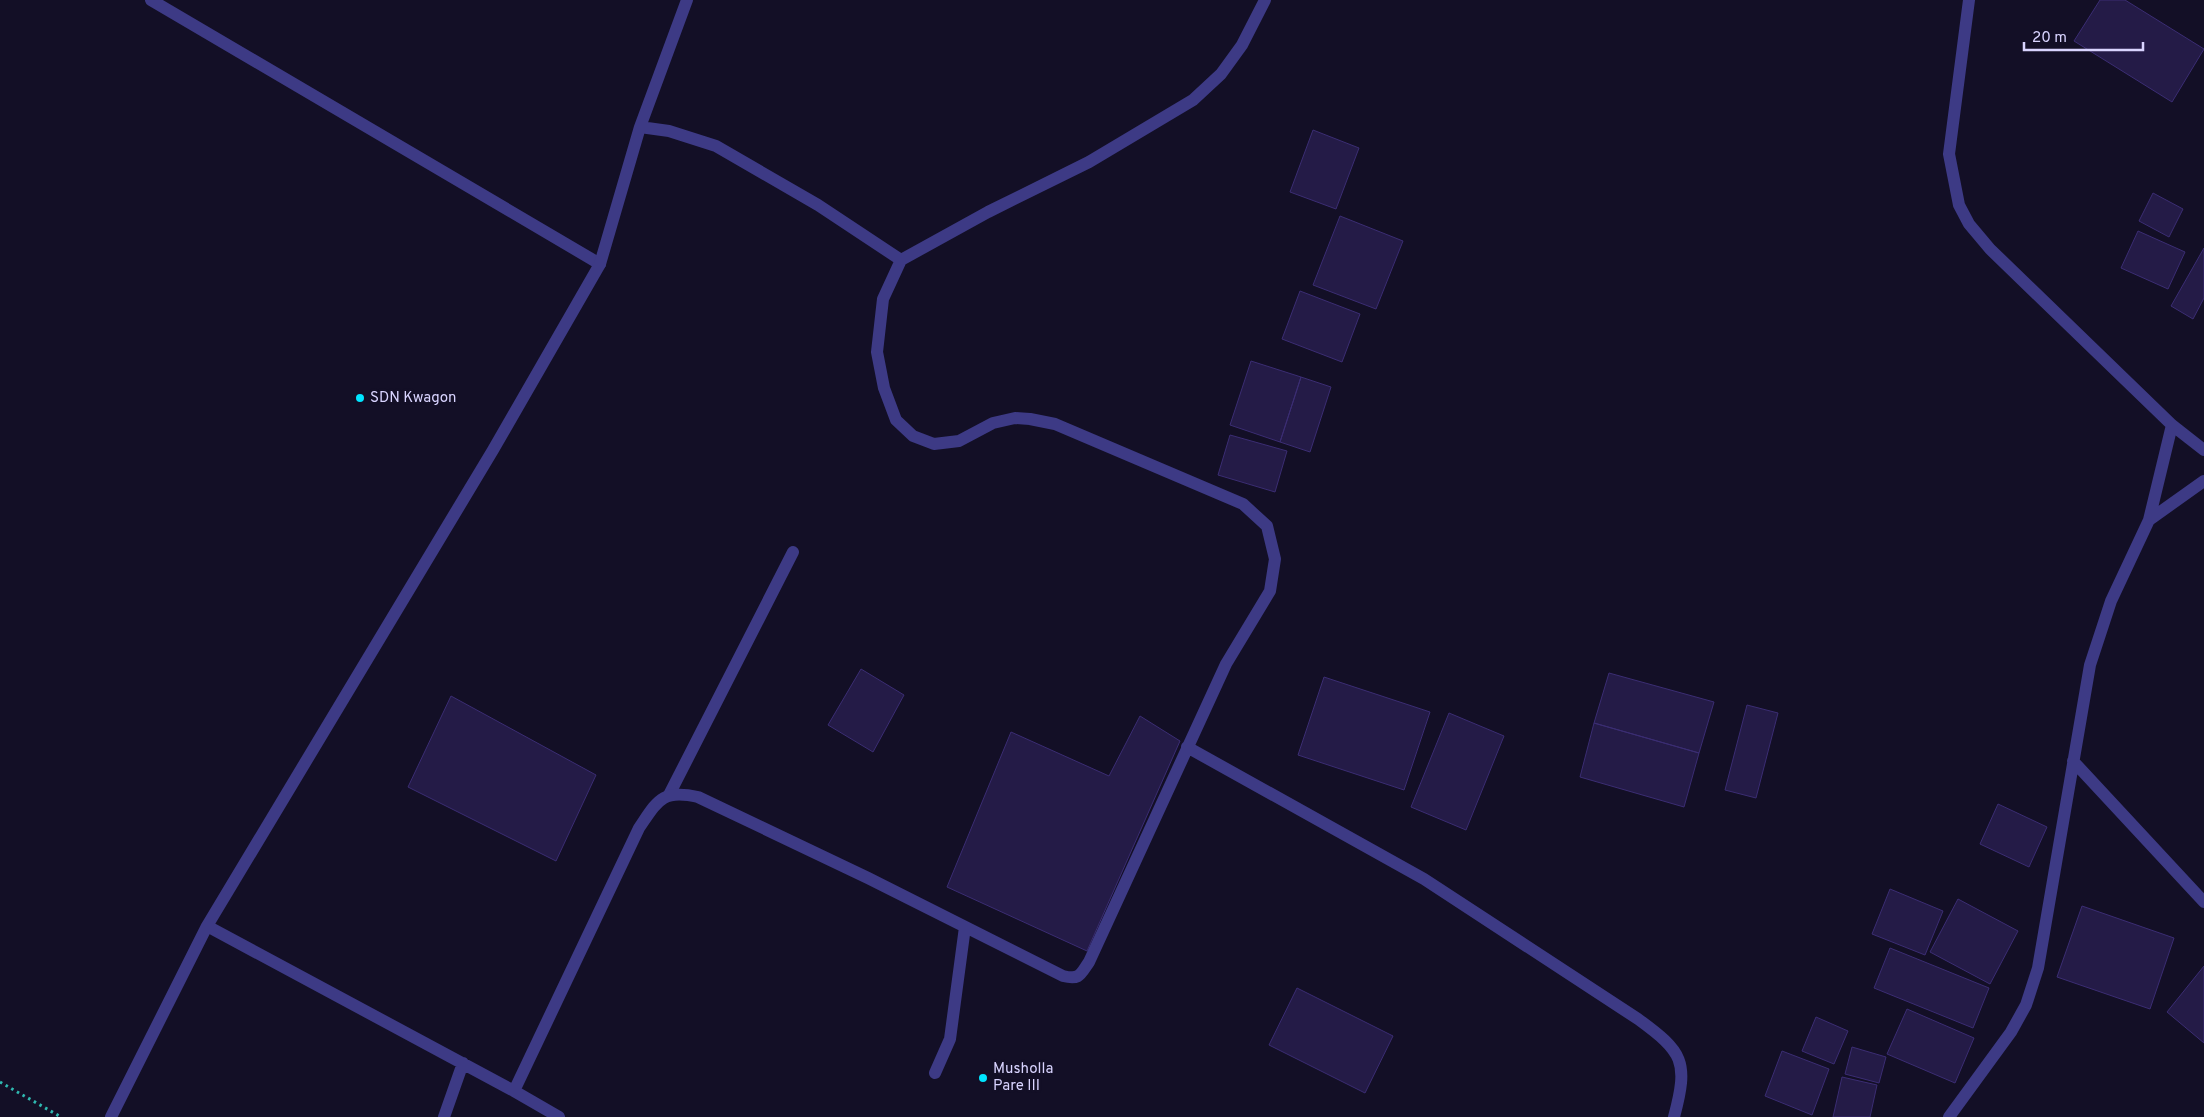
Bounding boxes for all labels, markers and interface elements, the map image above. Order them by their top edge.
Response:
scale bar [2024,20,2143,52]
text: 20 m [2032,29,2067,48]
place label: SDN Kwagon [370,389,456,408]
marker: SDN Kwagon [354,392,366,404]
place label: Musholla Pare III [993,1060,1053,1096]
marker: Musholla Pare III [977,1072,989,1084]

